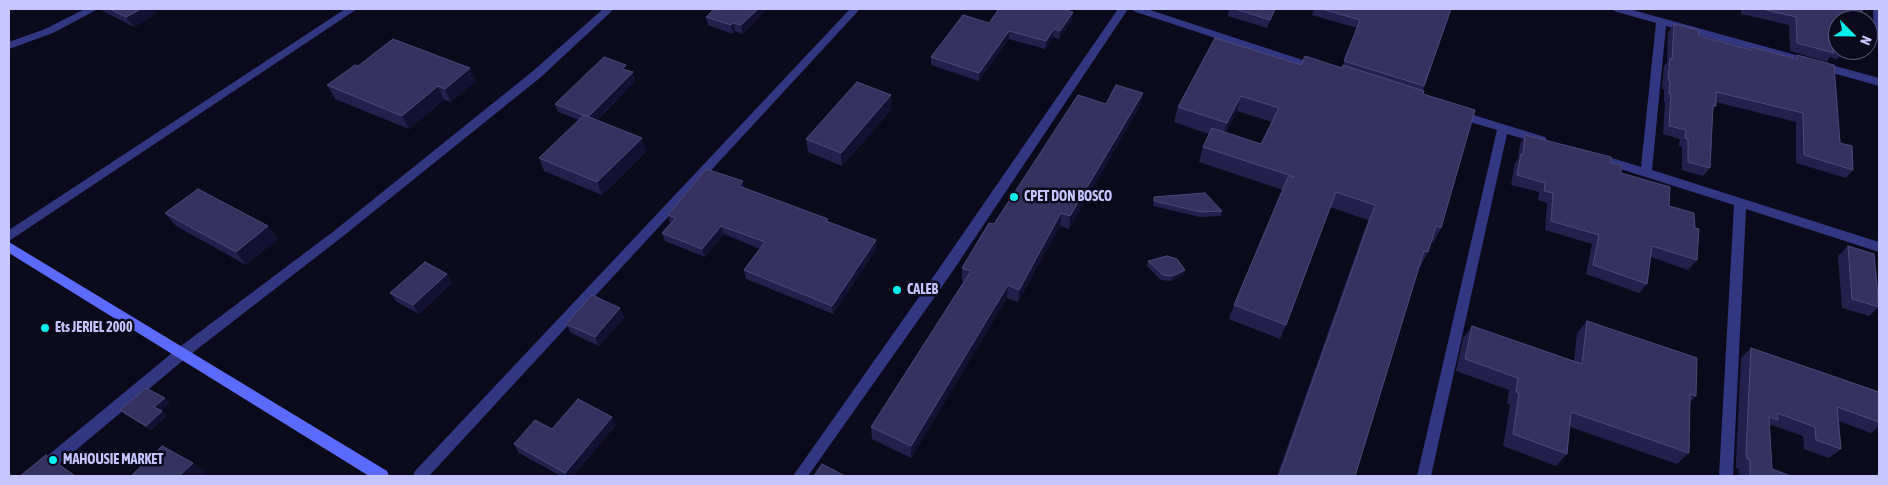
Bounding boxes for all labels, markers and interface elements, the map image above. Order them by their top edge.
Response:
north arrow [1828,10,1878,60]
text: N [1857,34,1875,47]
place label: CPET DON BOSCO [1024,189,1112,205]
marker: CPET DON BOSCO [1008,191,1020,203]
place label: CALEB [907,282,938,298]
marker: CALEB [891,284,903,296]
place label: Ets JERIEL 2000 [55,320,132,336]
marker: Ets JERIEL 2000 [39,322,51,334]
place label: MAHOUSIE MARKET [63,452,163,468]
marker: MAHOUSIE MARKET [47,454,59,466]

